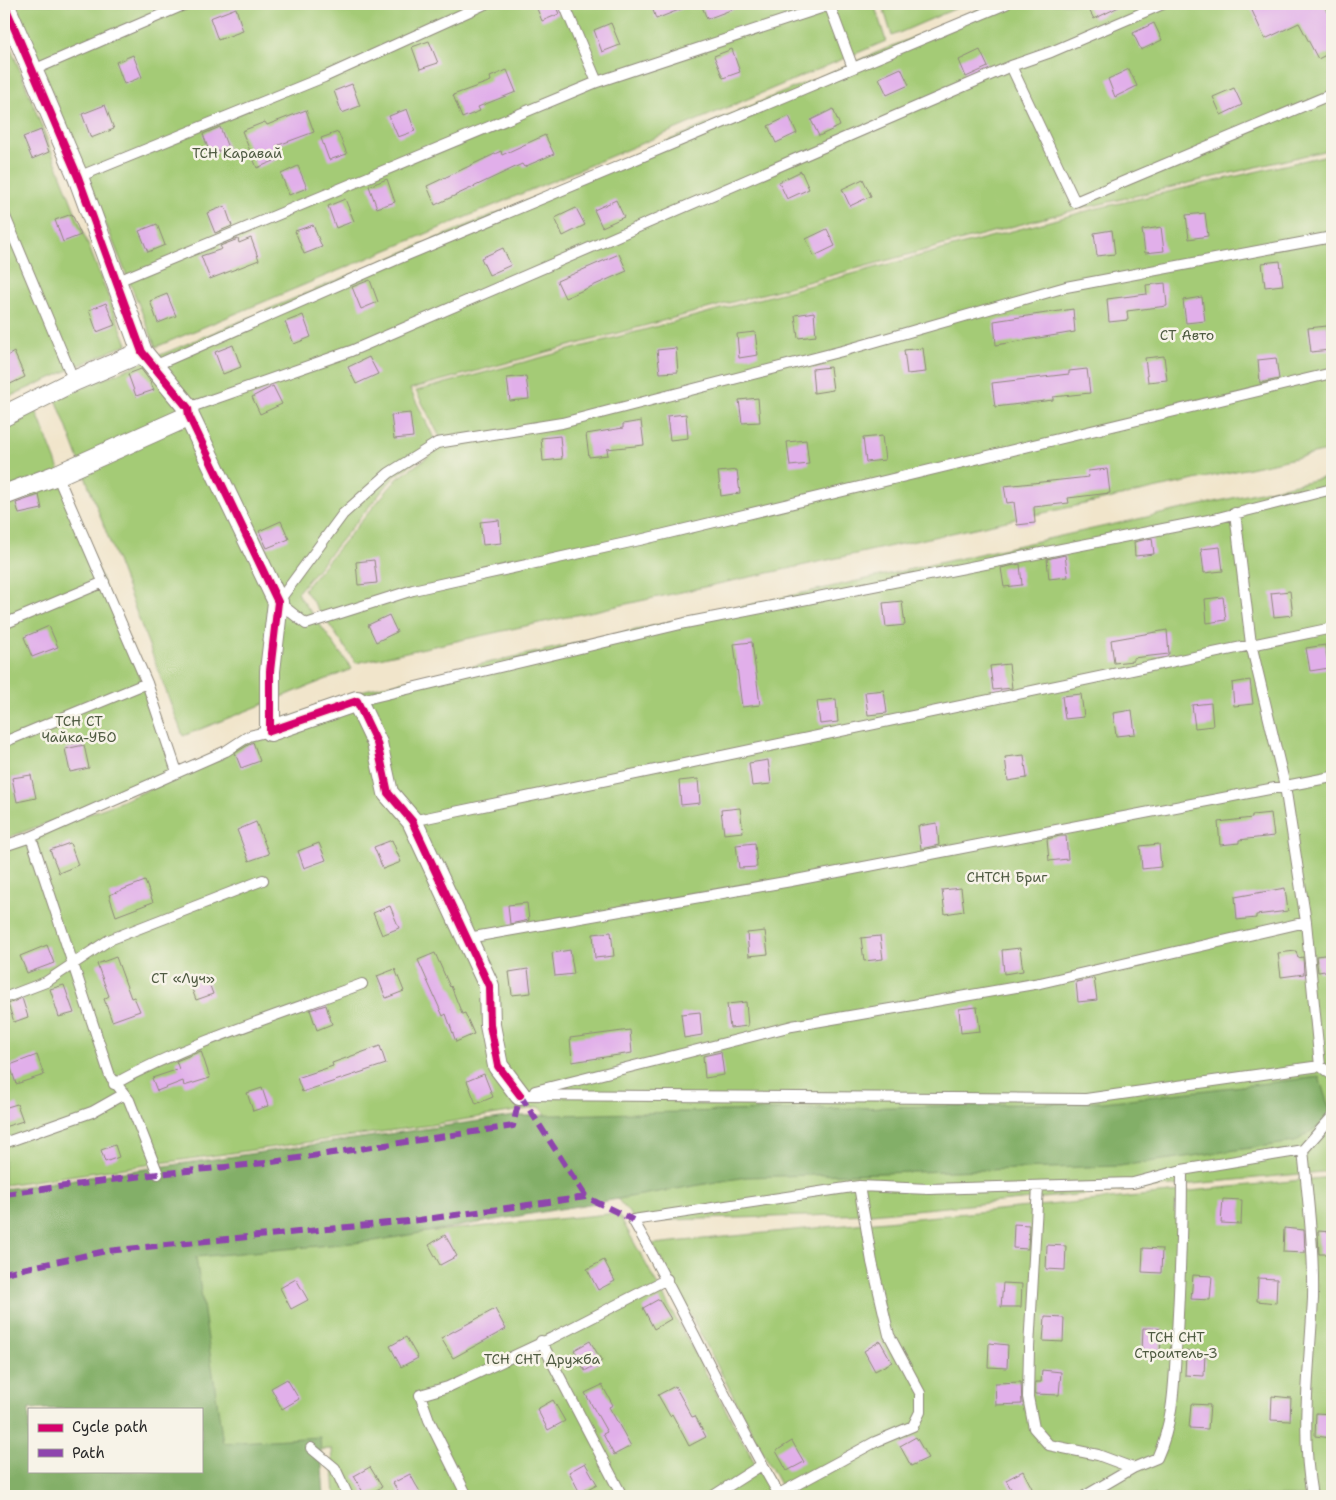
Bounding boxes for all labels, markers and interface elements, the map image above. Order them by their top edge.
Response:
park label: ТСН Каравай [192,144,282,162]
park label: СТ Авто [1160,326,1214,344]
park label: ТСН СТ Чайка-УБО [41,712,117,746]
park label: СНТСН Бриг [966,868,1048,886]
park label: СТ «Луч» [151,969,215,987]
park label: ТСН СНТ Строитель-3 [1134,1328,1218,1362]
park label: ТСН СНТ Дружба [484,1350,601,1368]
legend [28,1408,202,1472]
text: Cycle path [72,1417,148,1437]
text: Path [72,1443,105,1463]

